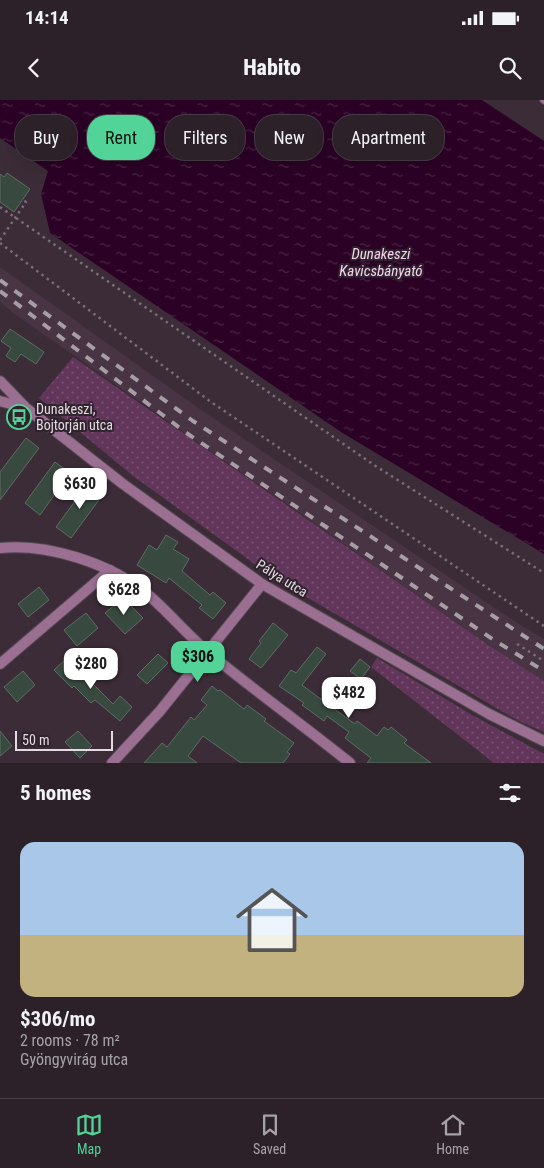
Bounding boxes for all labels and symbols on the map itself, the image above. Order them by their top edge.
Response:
water label: Dunakeszi Kavicsbányató [339,245,423,280]
place label: Dunakeszi, Bojtorján utca [36,401,113,433]
bus stop icon: Dunakeszi, Bojtorján utca [6,404,32,430]
pin: $630 [50,468,110,510]
street label: Pálya utca [253,556,311,600]
pin: $628 [94,574,154,616]
pin: $306 [168,640,228,683]
pin: $280 [61,648,121,690]
pin: $482 [319,676,379,719]
scale bar [15,728,112,751]

